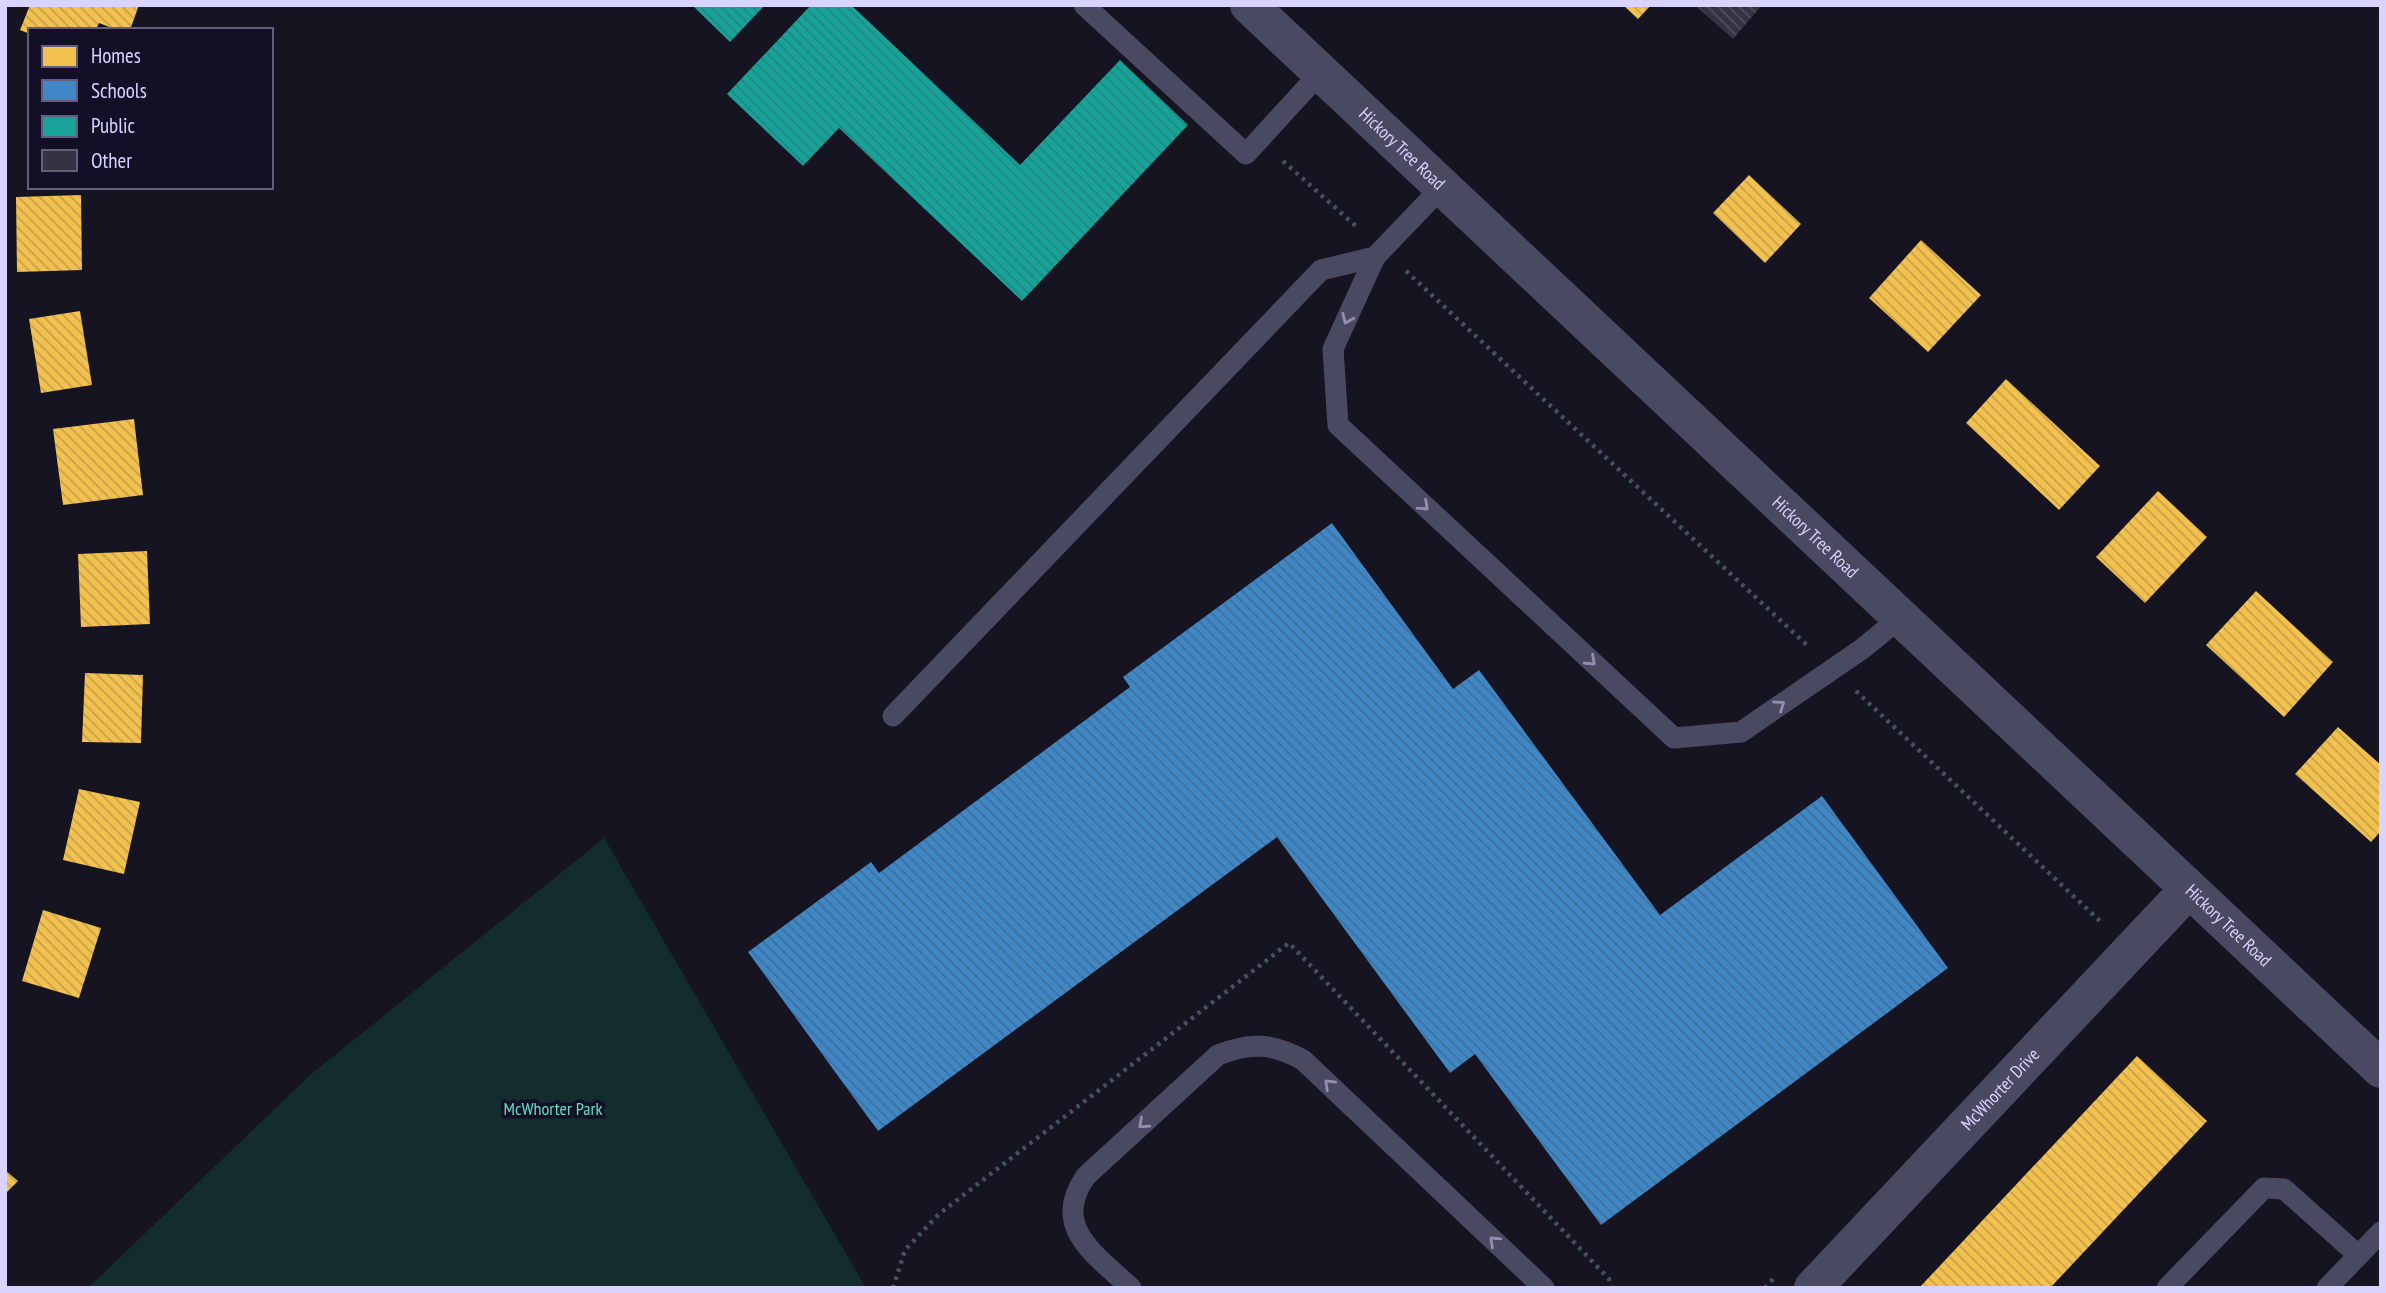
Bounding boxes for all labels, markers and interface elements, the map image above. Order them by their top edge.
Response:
legend [28,28,273,189]
text: Homes [91,42,141,69]
text: Schools [91,77,147,104]
street label: Hickory Tree Road [1354,102,1450,194]
text: Public [91,112,136,139]
text: Other [91,147,132,174]
one-way arrow [1341,312,1355,324]
street label: Hickory Tree Road [1768,491,1863,583]
one-way arrow [1416,497,1429,510]
one-way arrow [1583,652,1596,665]
one-way arrow [1772,701,1785,713]
street label: Hickory Tree Road [2181,879,2277,971]
street label: McWhorter Drive [1956,1043,2044,1135]
one-way arrow [1324,1080,1337,1093]
park label: McWhorter Park [504,1097,602,1120]
one-way arrow [1138,1116,1151,1128]
one-way arrow [1489,1236,1502,1249]

